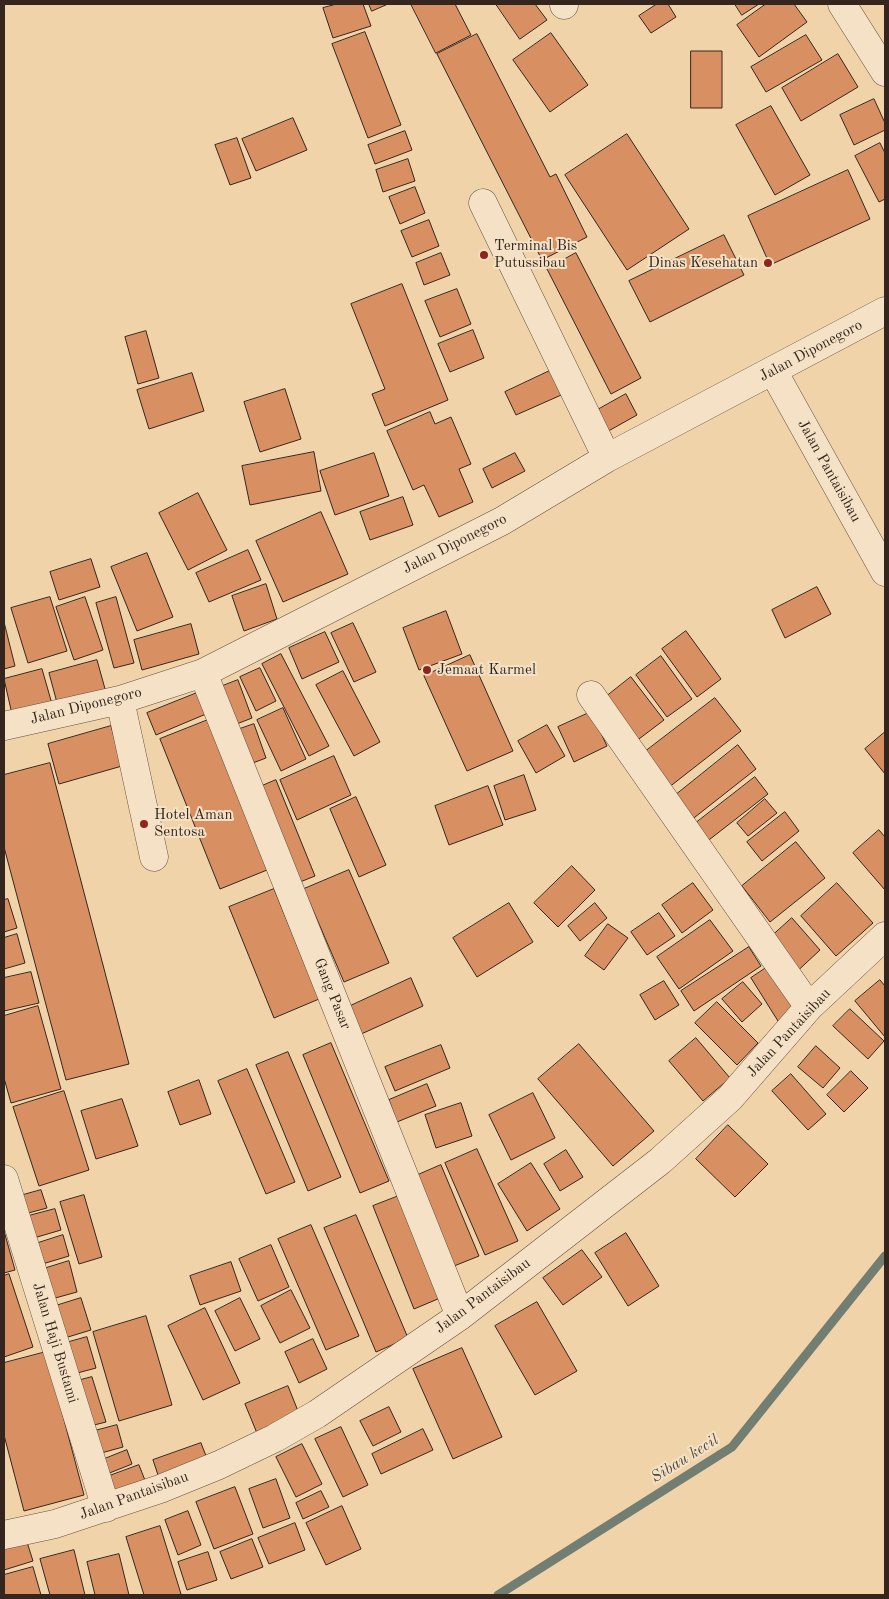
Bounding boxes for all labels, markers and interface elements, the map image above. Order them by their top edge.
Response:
place label: Terminal Bis Putussibau [494,237,577,272]
marker: Terminal Bis Putussibau [478,249,490,261]
place label: Dinas Kesehatan [648,254,758,272]
marker: Dinas Kesehatan [762,257,774,269]
street label: Jalan Diponegoro [756,316,866,386]
street label: Jalan Pantaisibau [793,416,865,526]
street label: Jalan Diponegoro [400,510,510,578]
place label: Jemaat Karmel [437,661,536,679]
marker: Jemaat Karmel [421,664,433,676]
street label: Jalan Diponegoro [28,683,144,729]
place label: Hotel Aman Sentosa [154,806,233,841]
marker: Hotel Aman Sentosa [138,818,150,830]
street label: Gang Pasar [309,956,355,1032]
street label: Jalan Pantaisibau [743,985,835,1081]
street label: Jalan Pantaisibau [432,1254,534,1338]
street label: Jalan Haji Bustami [28,1281,82,1405]
water label: Sibau kecil [648,1431,722,1487]
street label: Jalan Pantaisibau [77,1468,191,1524]

